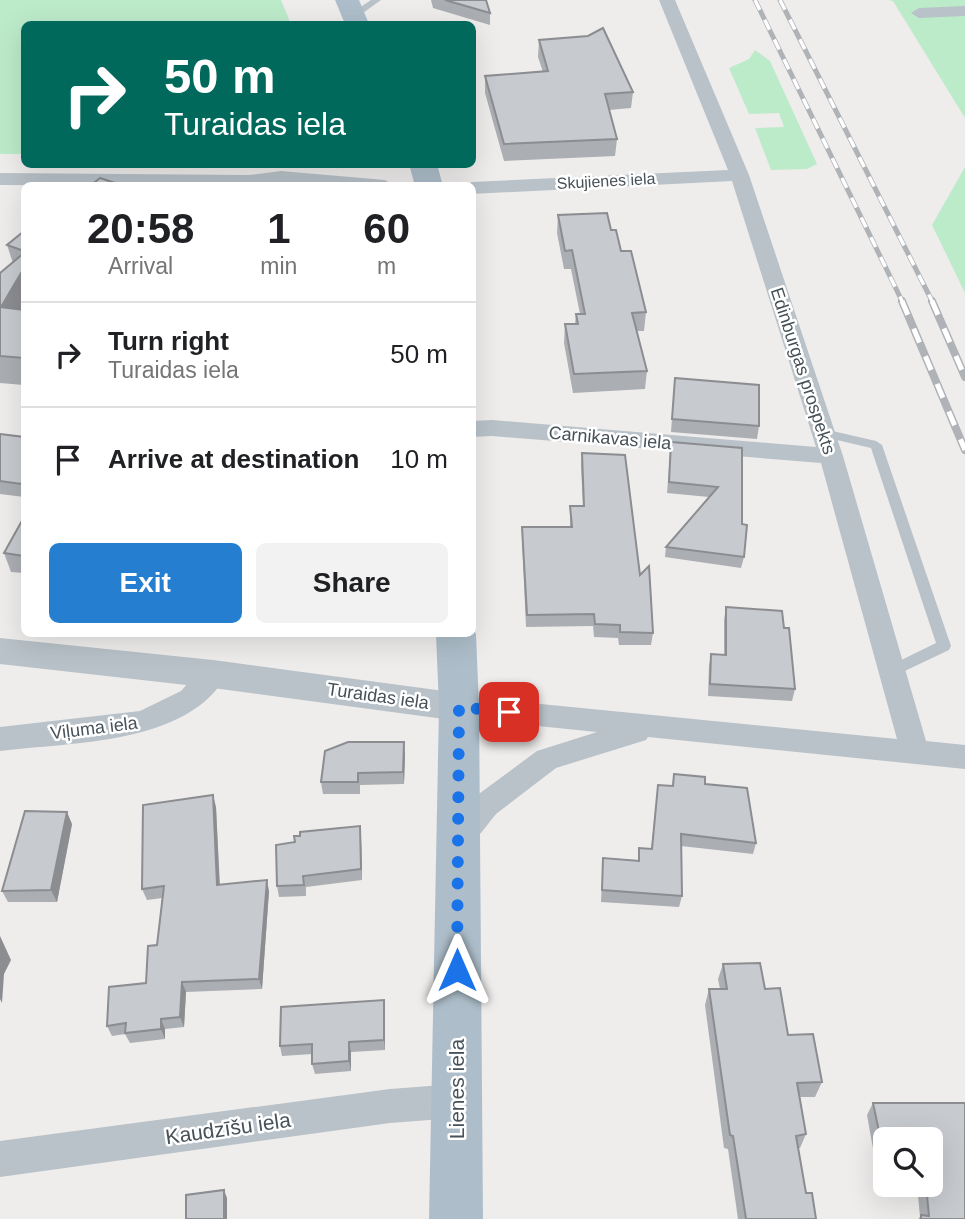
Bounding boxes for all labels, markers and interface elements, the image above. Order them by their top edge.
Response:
icon: right [49,49,140,140]
text: 50 m [164,49,276,103]
text: Turaidas iela [164,106,346,142]
street label: Skujienes iela [556,170,656,192]
text: 20:58 [87,205,194,252]
text: 1 [267,205,291,252]
text: 60 [363,205,410,252]
text: Arrival [108,253,173,279]
text: min [260,253,297,279]
text: m [377,253,396,279]
street label: Edinburgas prospekts [767,285,839,457]
text: Turn right [108,326,229,356]
icon: right [49,336,87,374]
text: 50 m [390,339,448,369]
text: Turaidas iela [108,357,239,383]
street label: Carnikavas iela [548,423,673,453]
icon: arrive [49,441,87,479]
text: Arrive at destination [108,444,359,474]
text: 10 m [390,444,448,474]
button: Exit [49,543,242,623]
button: Share [256,543,448,623]
street label: Turaidas iela [326,679,431,713]
pin [479,682,539,742]
icon: arrive [490,693,528,731]
street label: Viļuma iela [49,713,140,743]
position arrow [420,933,494,1007]
street label: Lienes iela [445,1038,468,1139]
street label: Kaudzīšu iela [164,1108,292,1148]
map controls [873,1127,943,1197]
button: search [873,1127,943,1197]

